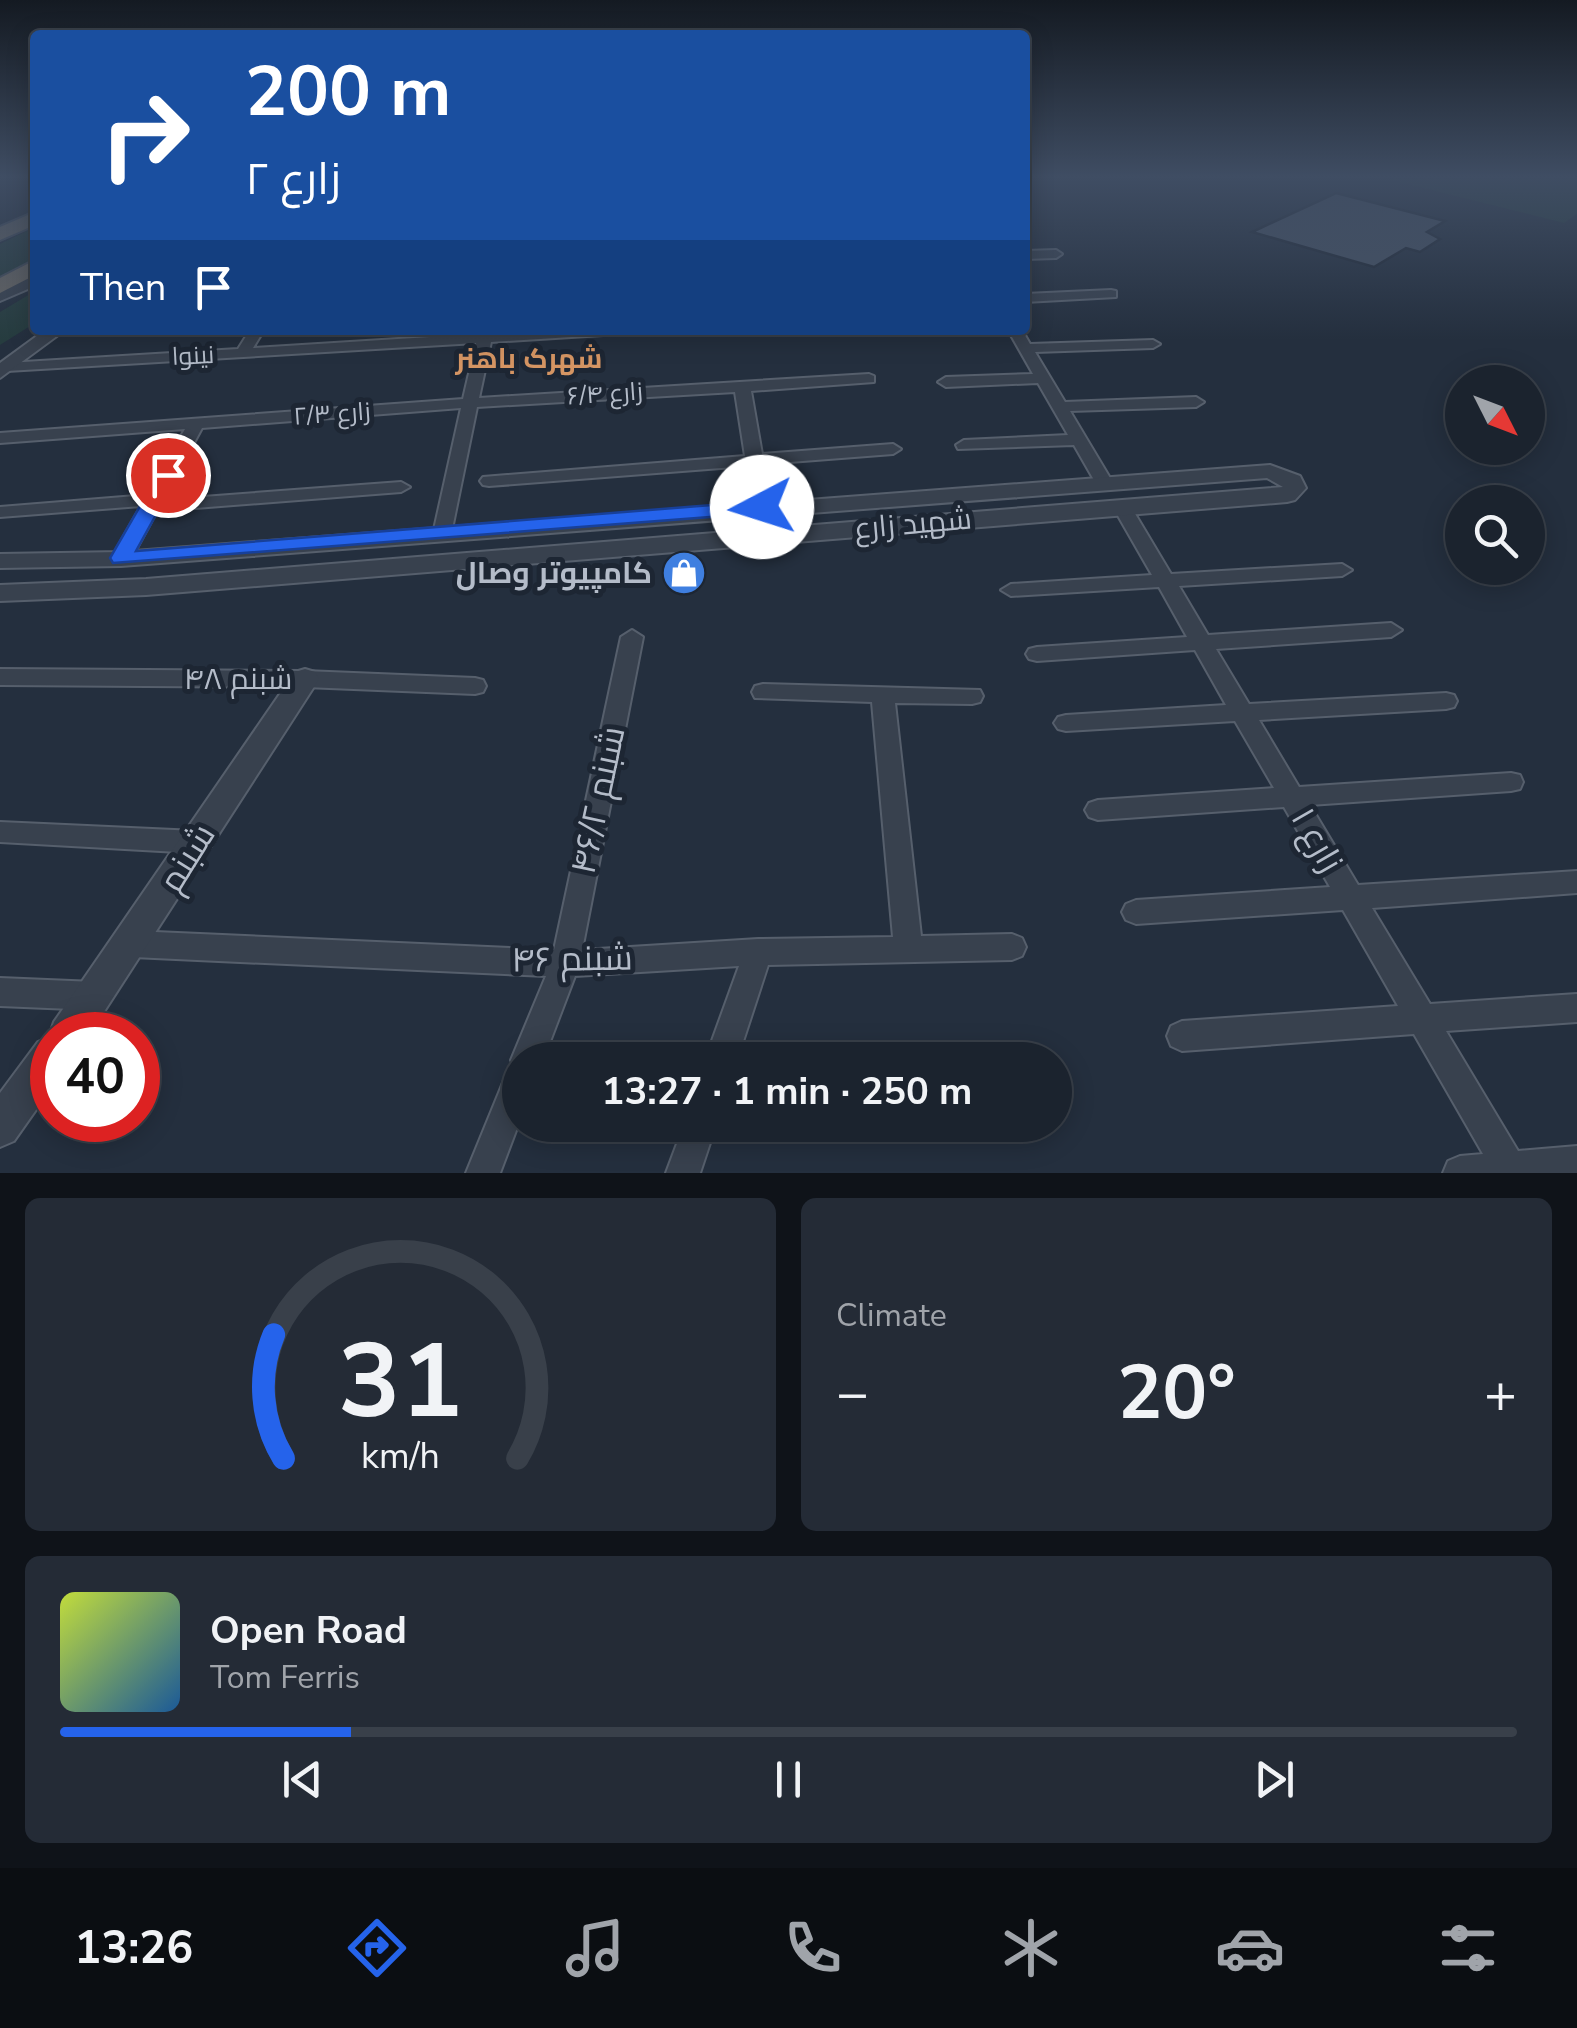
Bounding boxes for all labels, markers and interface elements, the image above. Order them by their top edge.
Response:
text: 200 m [245,44,451,140]
icon: right [80,70,210,200]
text: ۲ زارع [245,149,341,210]
icon: arrive [186,260,241,315]
text: Then [80,262,166,313]
street label: نینوا [171,338,215,374]
district label: شهرک باهنر [454,340,603,378]
north arrow [1445,365,1545,465]
map controls [1445,365,1545,585]
street label: ۶/۴ زارع [566,374,644,414]
street label: ۲/۳ زارع [292,394,372,434]
pin [126,433,211,518]
icon: arrive [141,448,196,503]
position arrow [710,455,814,559]
button: search [1445,485,1545,585]
street label: شهید زارع [853,498,973,550]
shop icon: کامپیوتر وصال [661,550,707,596]
place label: کامپیوتر وصال [456,553,652,594]
street label: ۴۸ شبنم [184,659,292,700]
street label: ۴۶/۲ شبنم [559,722,637,878]
street label: ۱ زارع [1280,799,1354,881]
street label: شبنم [148,815,226,901]
street label: ۴۶ شبنم [511,934,633,984]
speed limit sign: 40 [30,1012,160,1142]
text: 13:27 · 1 min · 250 m [602,1066,972,1117]
text: Climate [836,1294,947,1337]
text: 31 [338,1311,463,1453]
text: 20° [1117,1342,1236,1444]
text: − [836,1356,869,1431]
text: + [1484,1356,1517,1431]
text: km/h [361,1432,440,1481]
text: Open Road [210,1605,407,1656]
text: Tom Ferris [210,1656,360,1699]
icon: previous [275,1752,330,1807]
icon: pause [761,1752,816,1807]
icon: next [1247,1752,1302,1807]
icon: directions [342,1913,412,1983]
icon: music [560,1913,630,1983]
icon: phone [778,1913,848,1983]
icon: climate [996,1913,1066,1983]
icon: car [1215,1913,1285,1983]
icon: filters [1433,1913,1503,1983]
text: 13:26 [74,1918,193,1979]

